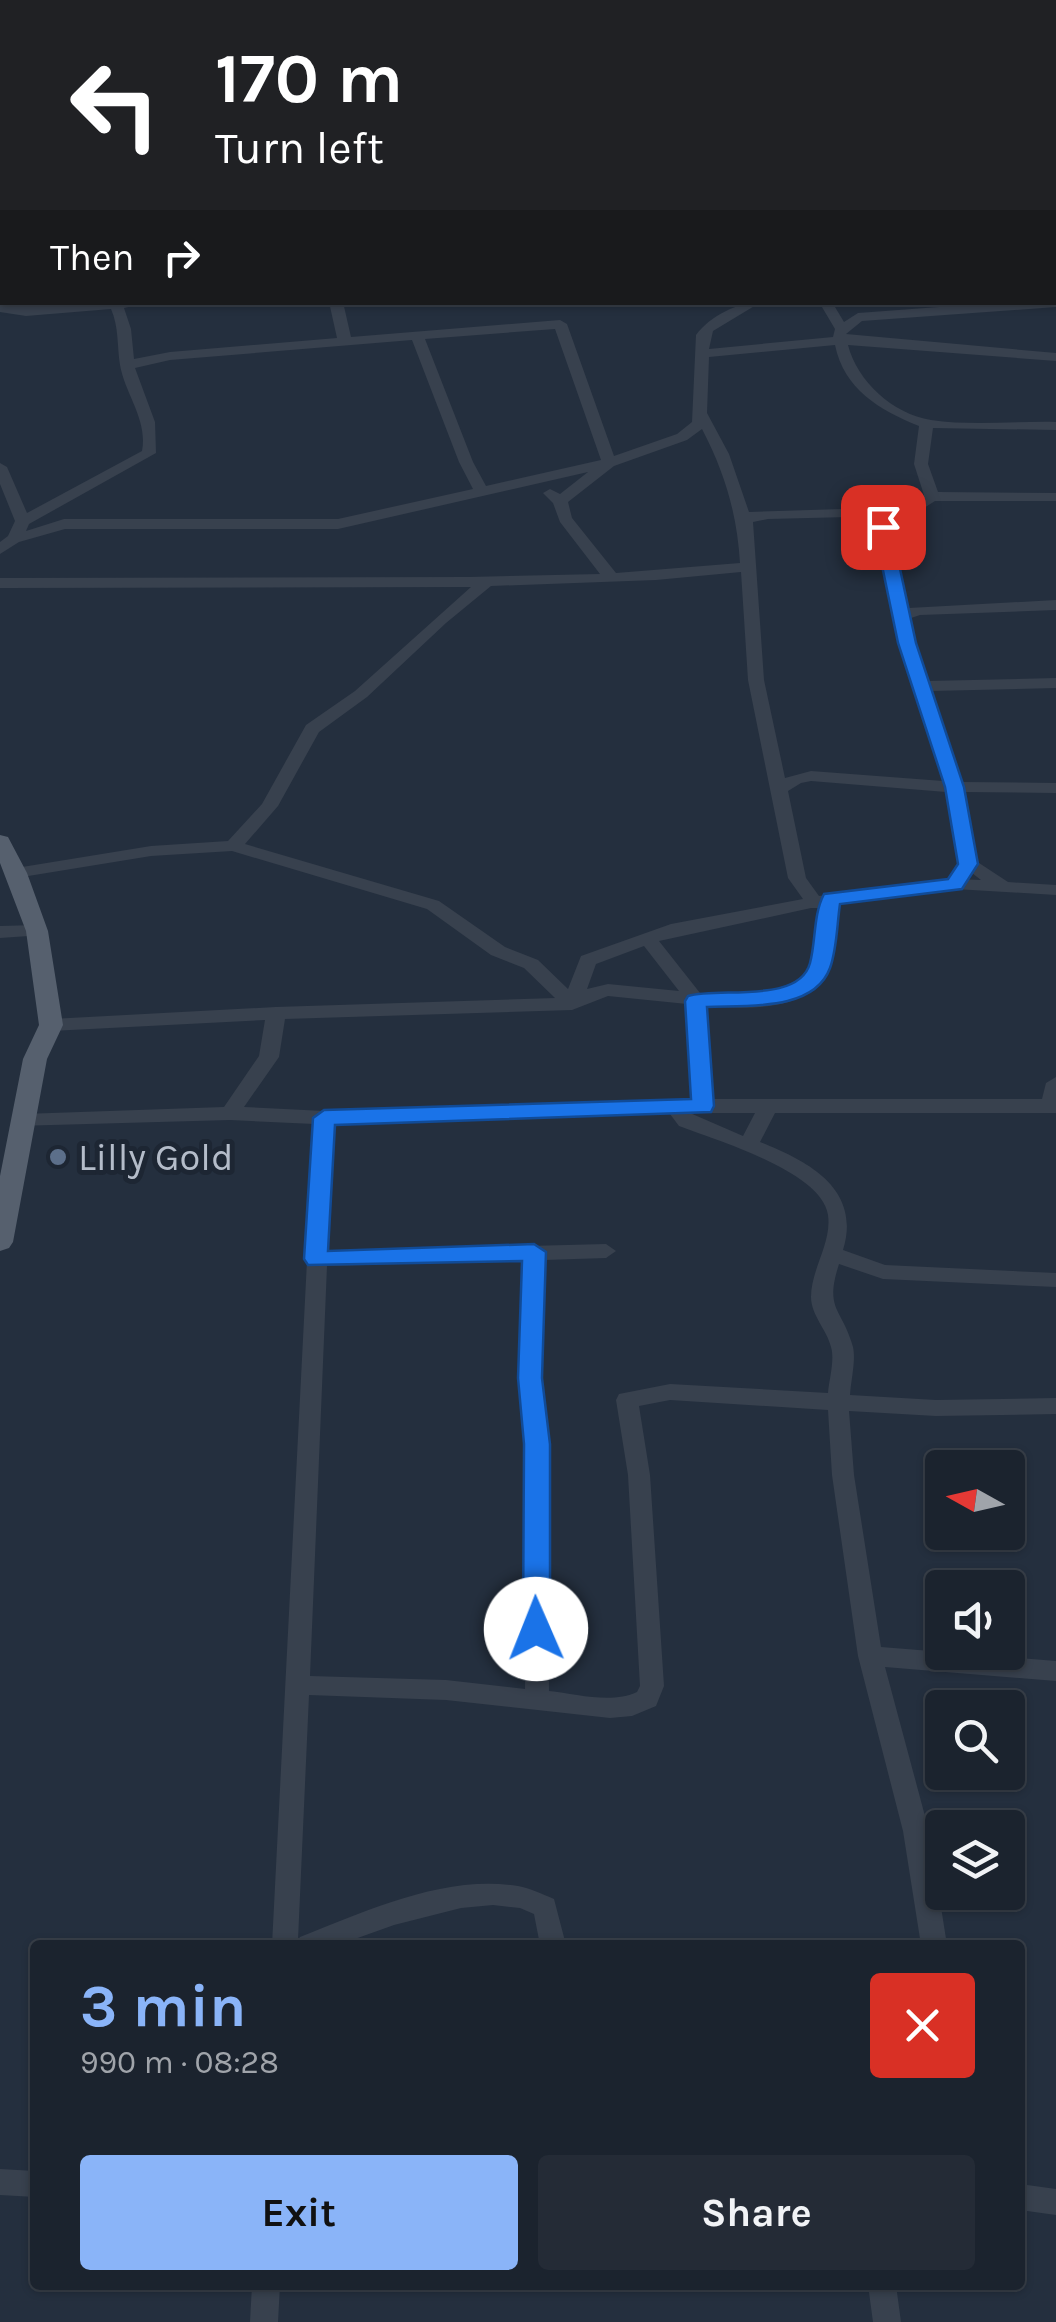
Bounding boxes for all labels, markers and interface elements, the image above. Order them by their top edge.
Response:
text: 170 m [215,38,403,120]
icon: left [50,40,180,170]
text: Turn left [215,122,384,174]
icon: right [154,230,209,285]
text: Then [50,235,134,280]
pin [841,485,926,570]
icon: arrive [856,500,911,555]
place label: Lilly Gold [78,1135,233,1180]
marker: Lilly Gold [47,1146,69,1168]
north arrow [925,1450,1025,1550]
map controls [925,1450,1025,1910]
button: sound [925,1570,1025,1670]
position arrow [484,1577,588,1681]
button: search [925,1690,1025,1790]
button: layers [925,1810,1025,1910]
text: 3 min [80,1971,247,2041]
button: close [870,1973,975,2078]
text: 990 m · 08:28 [80,2044,279,2081]
button: Exit [80,2155,518,2270]
button: Share [538,2155,975,2270]

